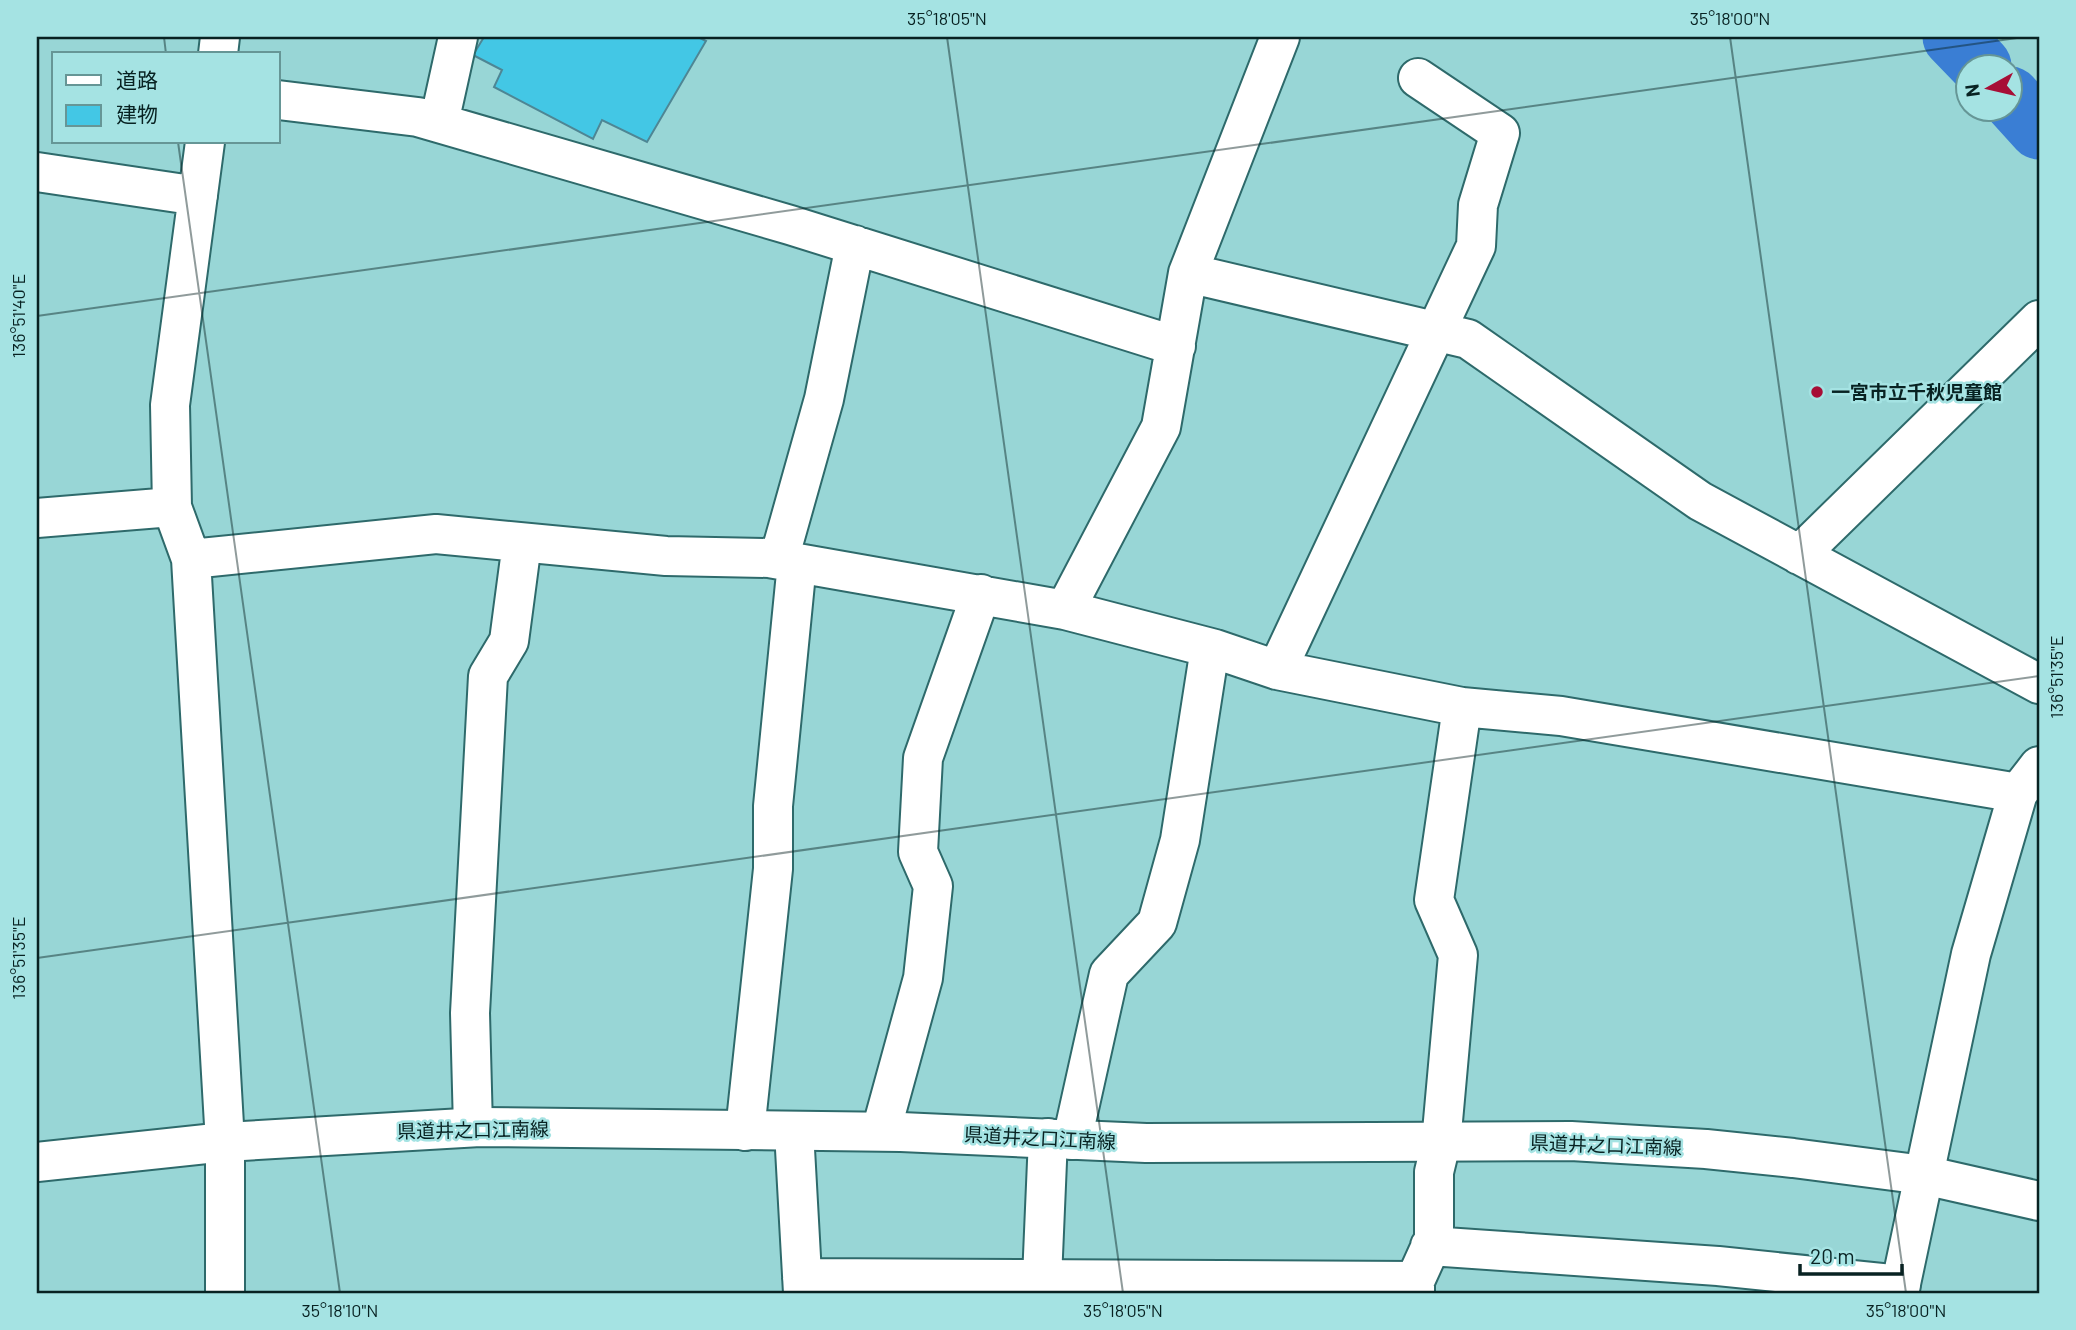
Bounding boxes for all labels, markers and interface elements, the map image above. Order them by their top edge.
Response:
text: 35°18'05"N [907,7,987,29]
text: 35°18'00"N [1690,7,1770,29]
legend [52,52,280,144]
north arrow [1954,52,2024,122]
text: 道路 [116,67,158,92]
text: N [1959,83,1984,98]
text: 建物 [116,101,158,126]
text: 136°51'40"E [7,274,29,358]
place label: 一宮市立千秋児童館 [1831,380,2002,403]
marker: 一宮市立千秋児童館 [1809,384,1825,400]
text: 136°51'35"E [2045,635,2067,719]
text: 136°51'35"E [7,916,29,1000]
street label: 県道井之口江南線 [397,1117,549,1142]
street label: 県道井之口江南線 [964,1122,1117,1153]
street label: 県道井之口江南線 [1530,1130,1682,1159]
scale bar [1800,1232,1901,1276]
text: 20 m [1810,1243,1855,1268]
text: 35°18'10"N [302,1299,378,1321]
text: 35°18'05"N [1083,1299,1163,1321]
text: 35°18'00"N [1866,1299,1946,1321]

